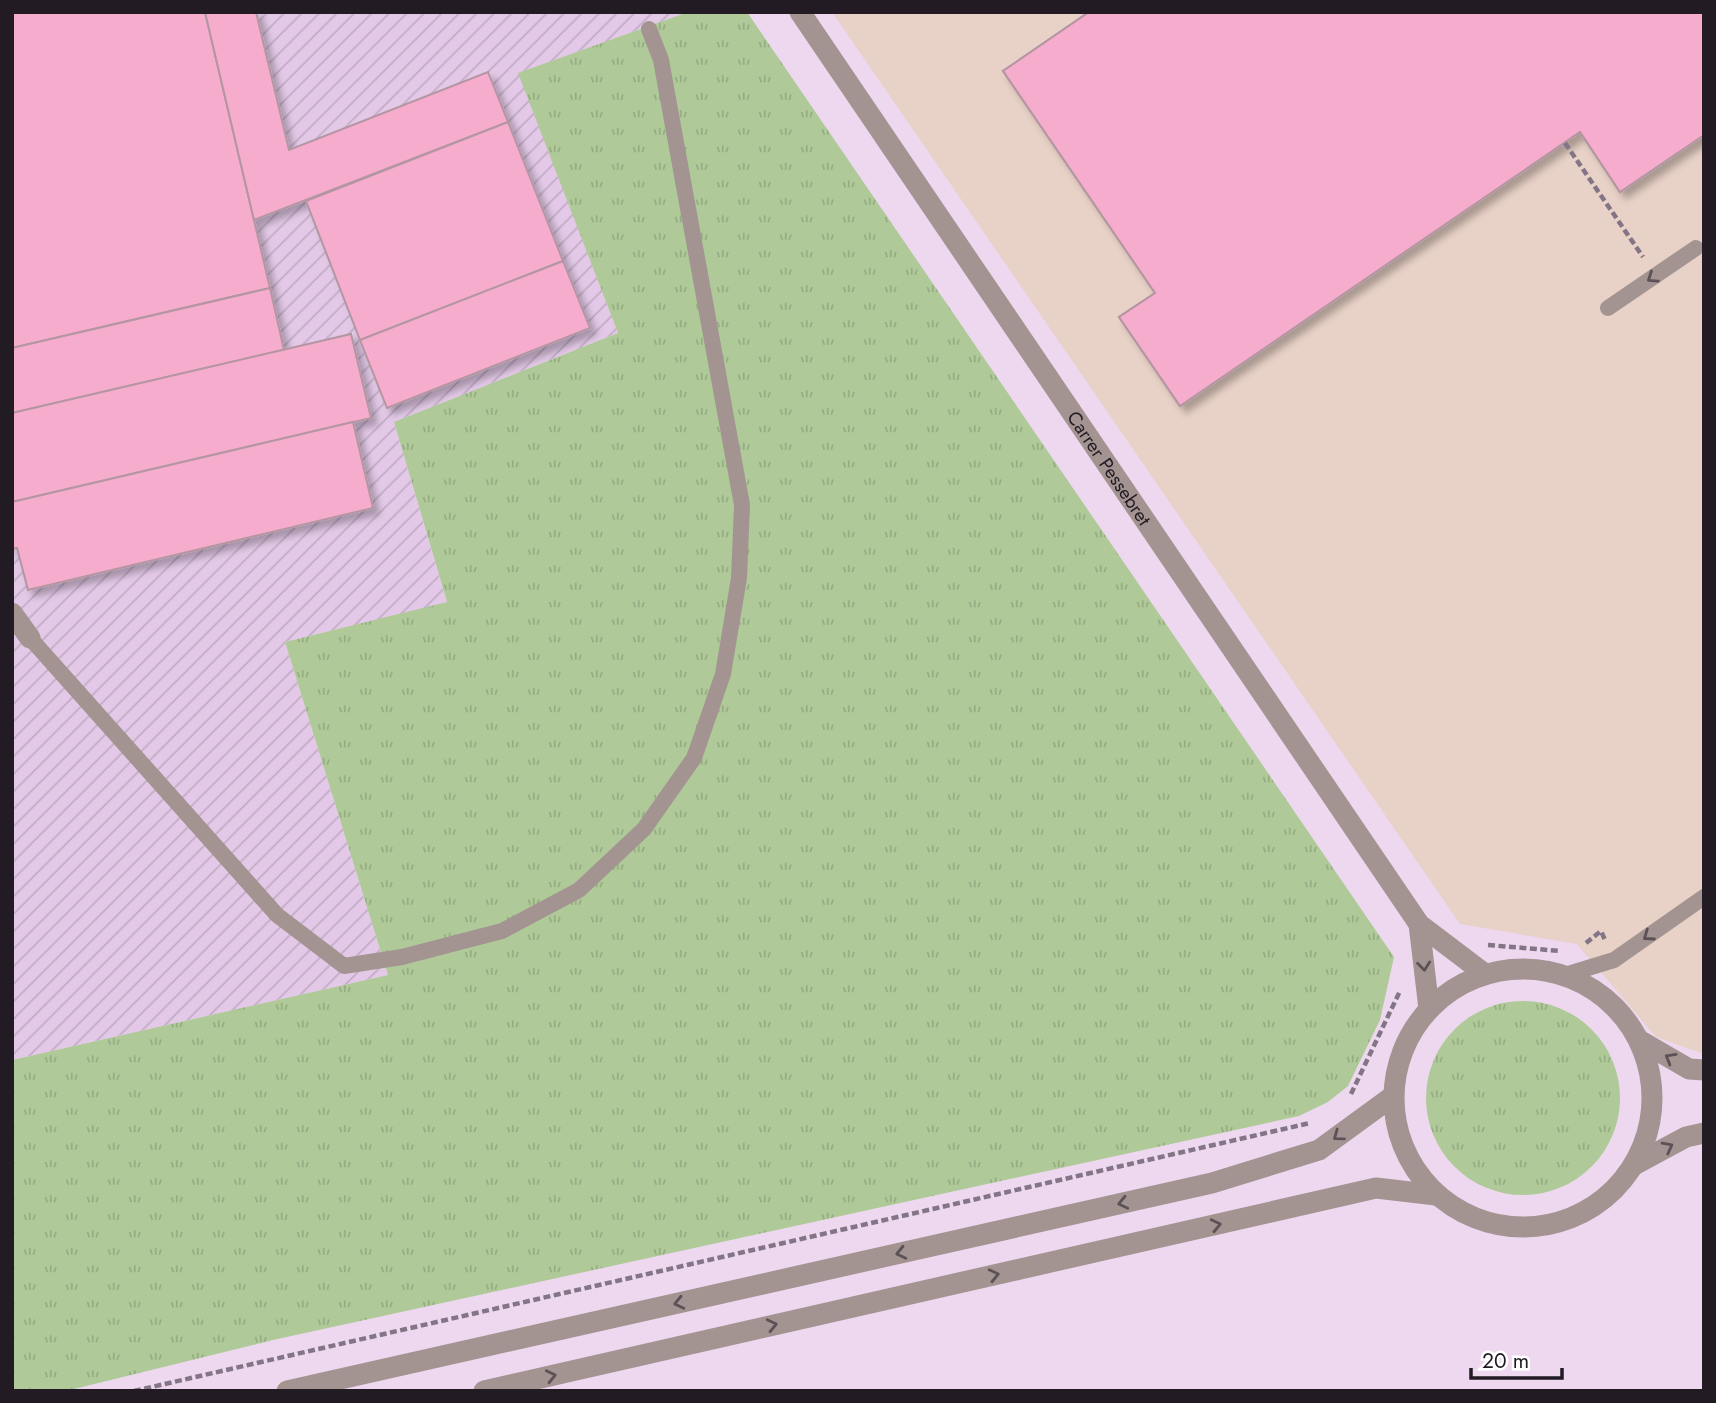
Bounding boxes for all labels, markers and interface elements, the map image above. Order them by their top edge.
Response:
one-way arrow [1647,269,1660,282]
street label: Carrer Pessebret [1061,405,1158,531]
one-way arrow [1643,928,1656,941]
one-way arrow [1416,960,1431,972]
one-way arrow [1665,1053,1678,1066]
one-way arrow [1333,1128,1346,1141]
one-way arrow [1661,1141,1673,1155]
one-way arrow [1117,1195,1129,1210]
one-way arrow [1210,1218,1222,1233]
one-way arrow [895,1245,907,1259]
one-way arrow [988,1269,1000,1283]
one-way arrow [673,1295,685,1309]
one-way arrow [766,1319,778,1334]
scale bar [1471,1336,1562,1380]
text: 20 m [1482,1346,1529,1376]
one-way arrow [545,1369,557,1384]

